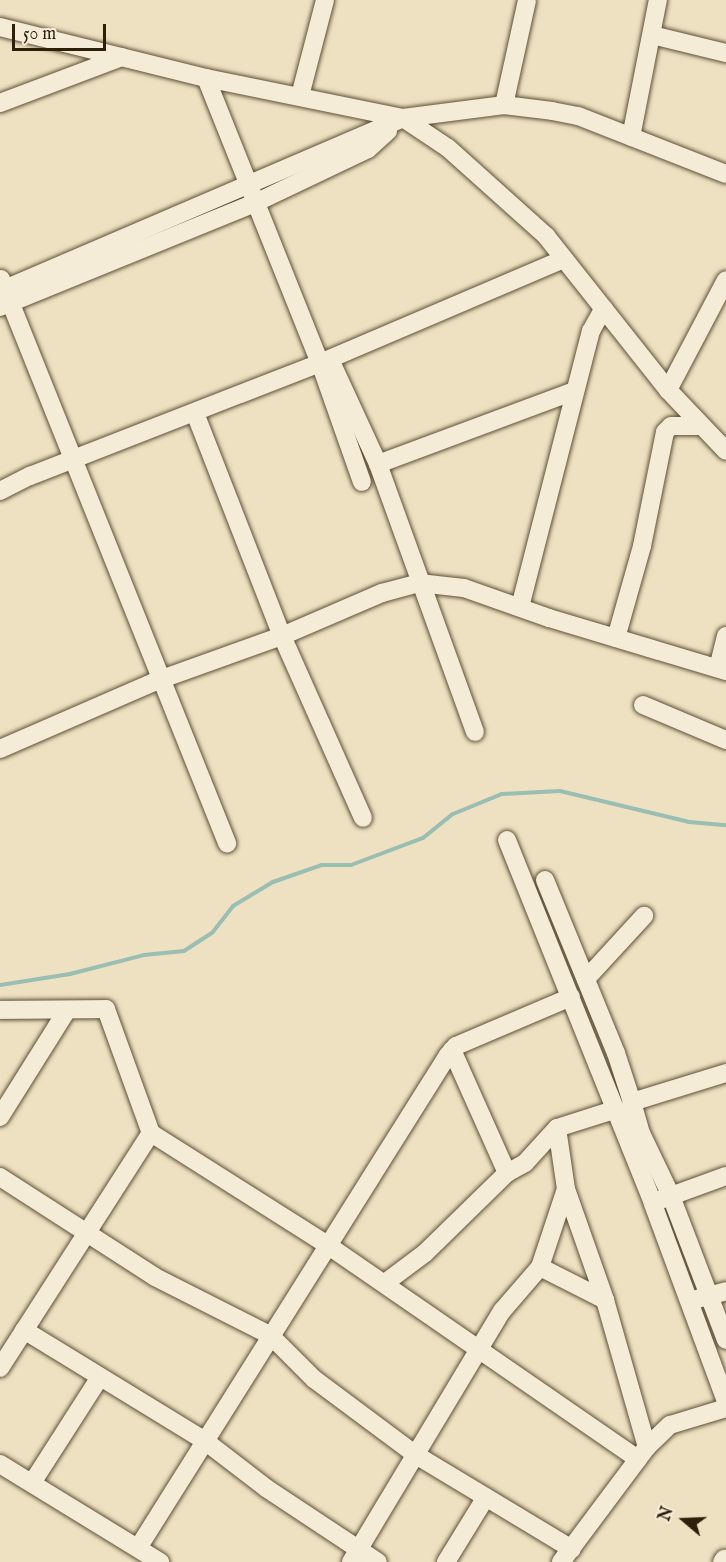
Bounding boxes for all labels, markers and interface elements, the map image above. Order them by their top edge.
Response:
scale bar [15,12,110,50]
text: 50 m [23,23,56,46]
north arrow [654,1490,714,1550]
text: N [655,1504,679,1524]

